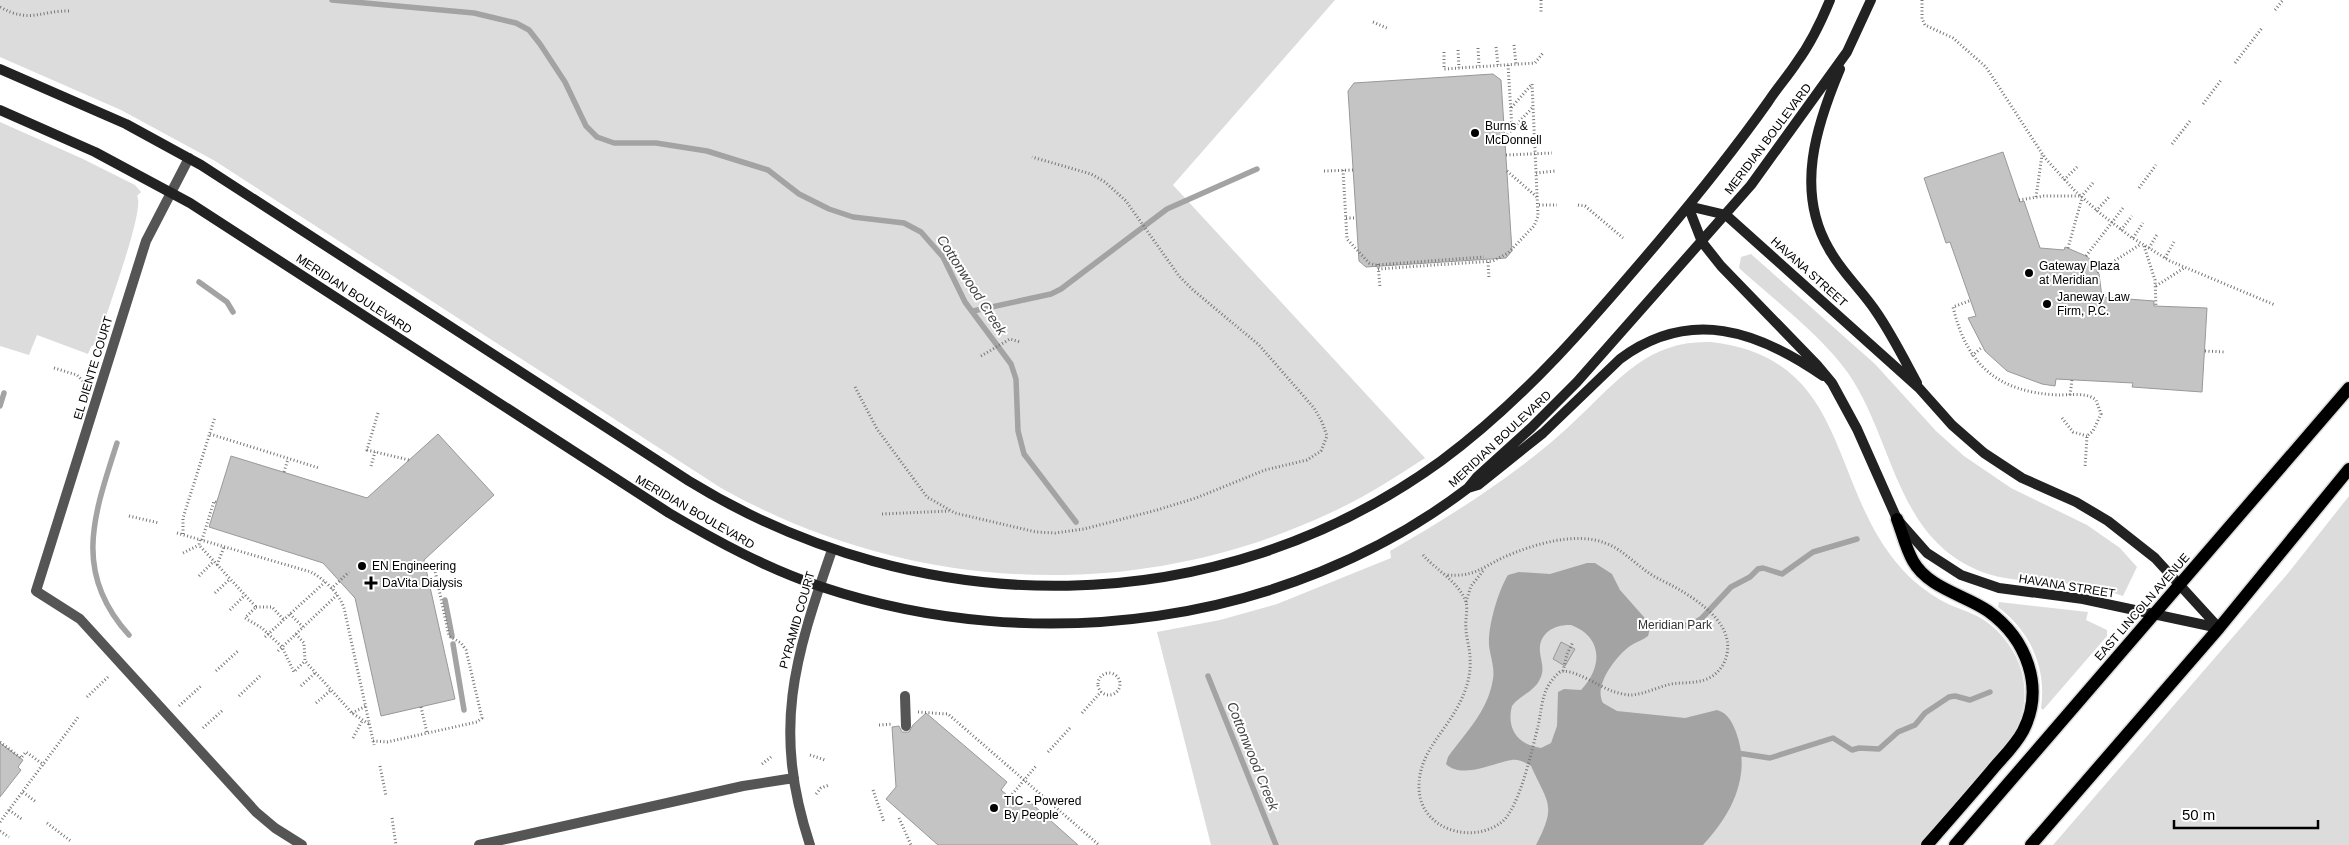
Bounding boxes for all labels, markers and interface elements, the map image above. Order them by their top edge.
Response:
street label: MERIDIAN BOULEVARD [1722,81,1814,197]
place label: Burns & McDonnell [1485,119,1542,147]
marker: Burns & McDonnell [1469,127,1481,139]
water label: Cottonwood Creek [934,232,1011,339]
street label: HAVANA STREET [1768,234,1850,310]
street label: MERIDIAN BOULEVARD [294,251,415,337]
place label: Gateway Plaza at Meridian [2039,259,2120,287]
marker: Gateway Plaza at Meridian [2023,267,2035,279]
place label: Janeway Law Firm, P.C. [2057,290,2130,318]
marker: Janeway Law Firm, P.C. [2041,298,2053,310]
street label: EL DIENTE COURT [71,314,116,421]
street label: MERIDIAN BOULEVARD [1446,388,1554,490]
street label: MERIDIAN BOULEVARD [633,472,757,552]
street label: EAST LINCOLN AVENUE [2092,550,2192,664]
place label: EN Engineering [372,559,456,573]
marker: EN Engineering [356,560,368,572]
street label: PYRAMID COURT [776,569,818,670]
street label: HAVANA STREET [2018,571,2117,601]
marker: DaVita Dialysis [364,576,378,590]
place label: DaVita Dialysis [382,576,462,590]
park label: Meridian Park [1638,618,1713,632]
water label: Cottonwood Creek [1224,699,1283,814]
place label: TIC - Powered By People [1004,794,1081,822]
scale bar [2174,798,2318,830]
marker: TIC - Powered By People [988,802,1000,814]
text: 50 m [2182,806,2215,823]

